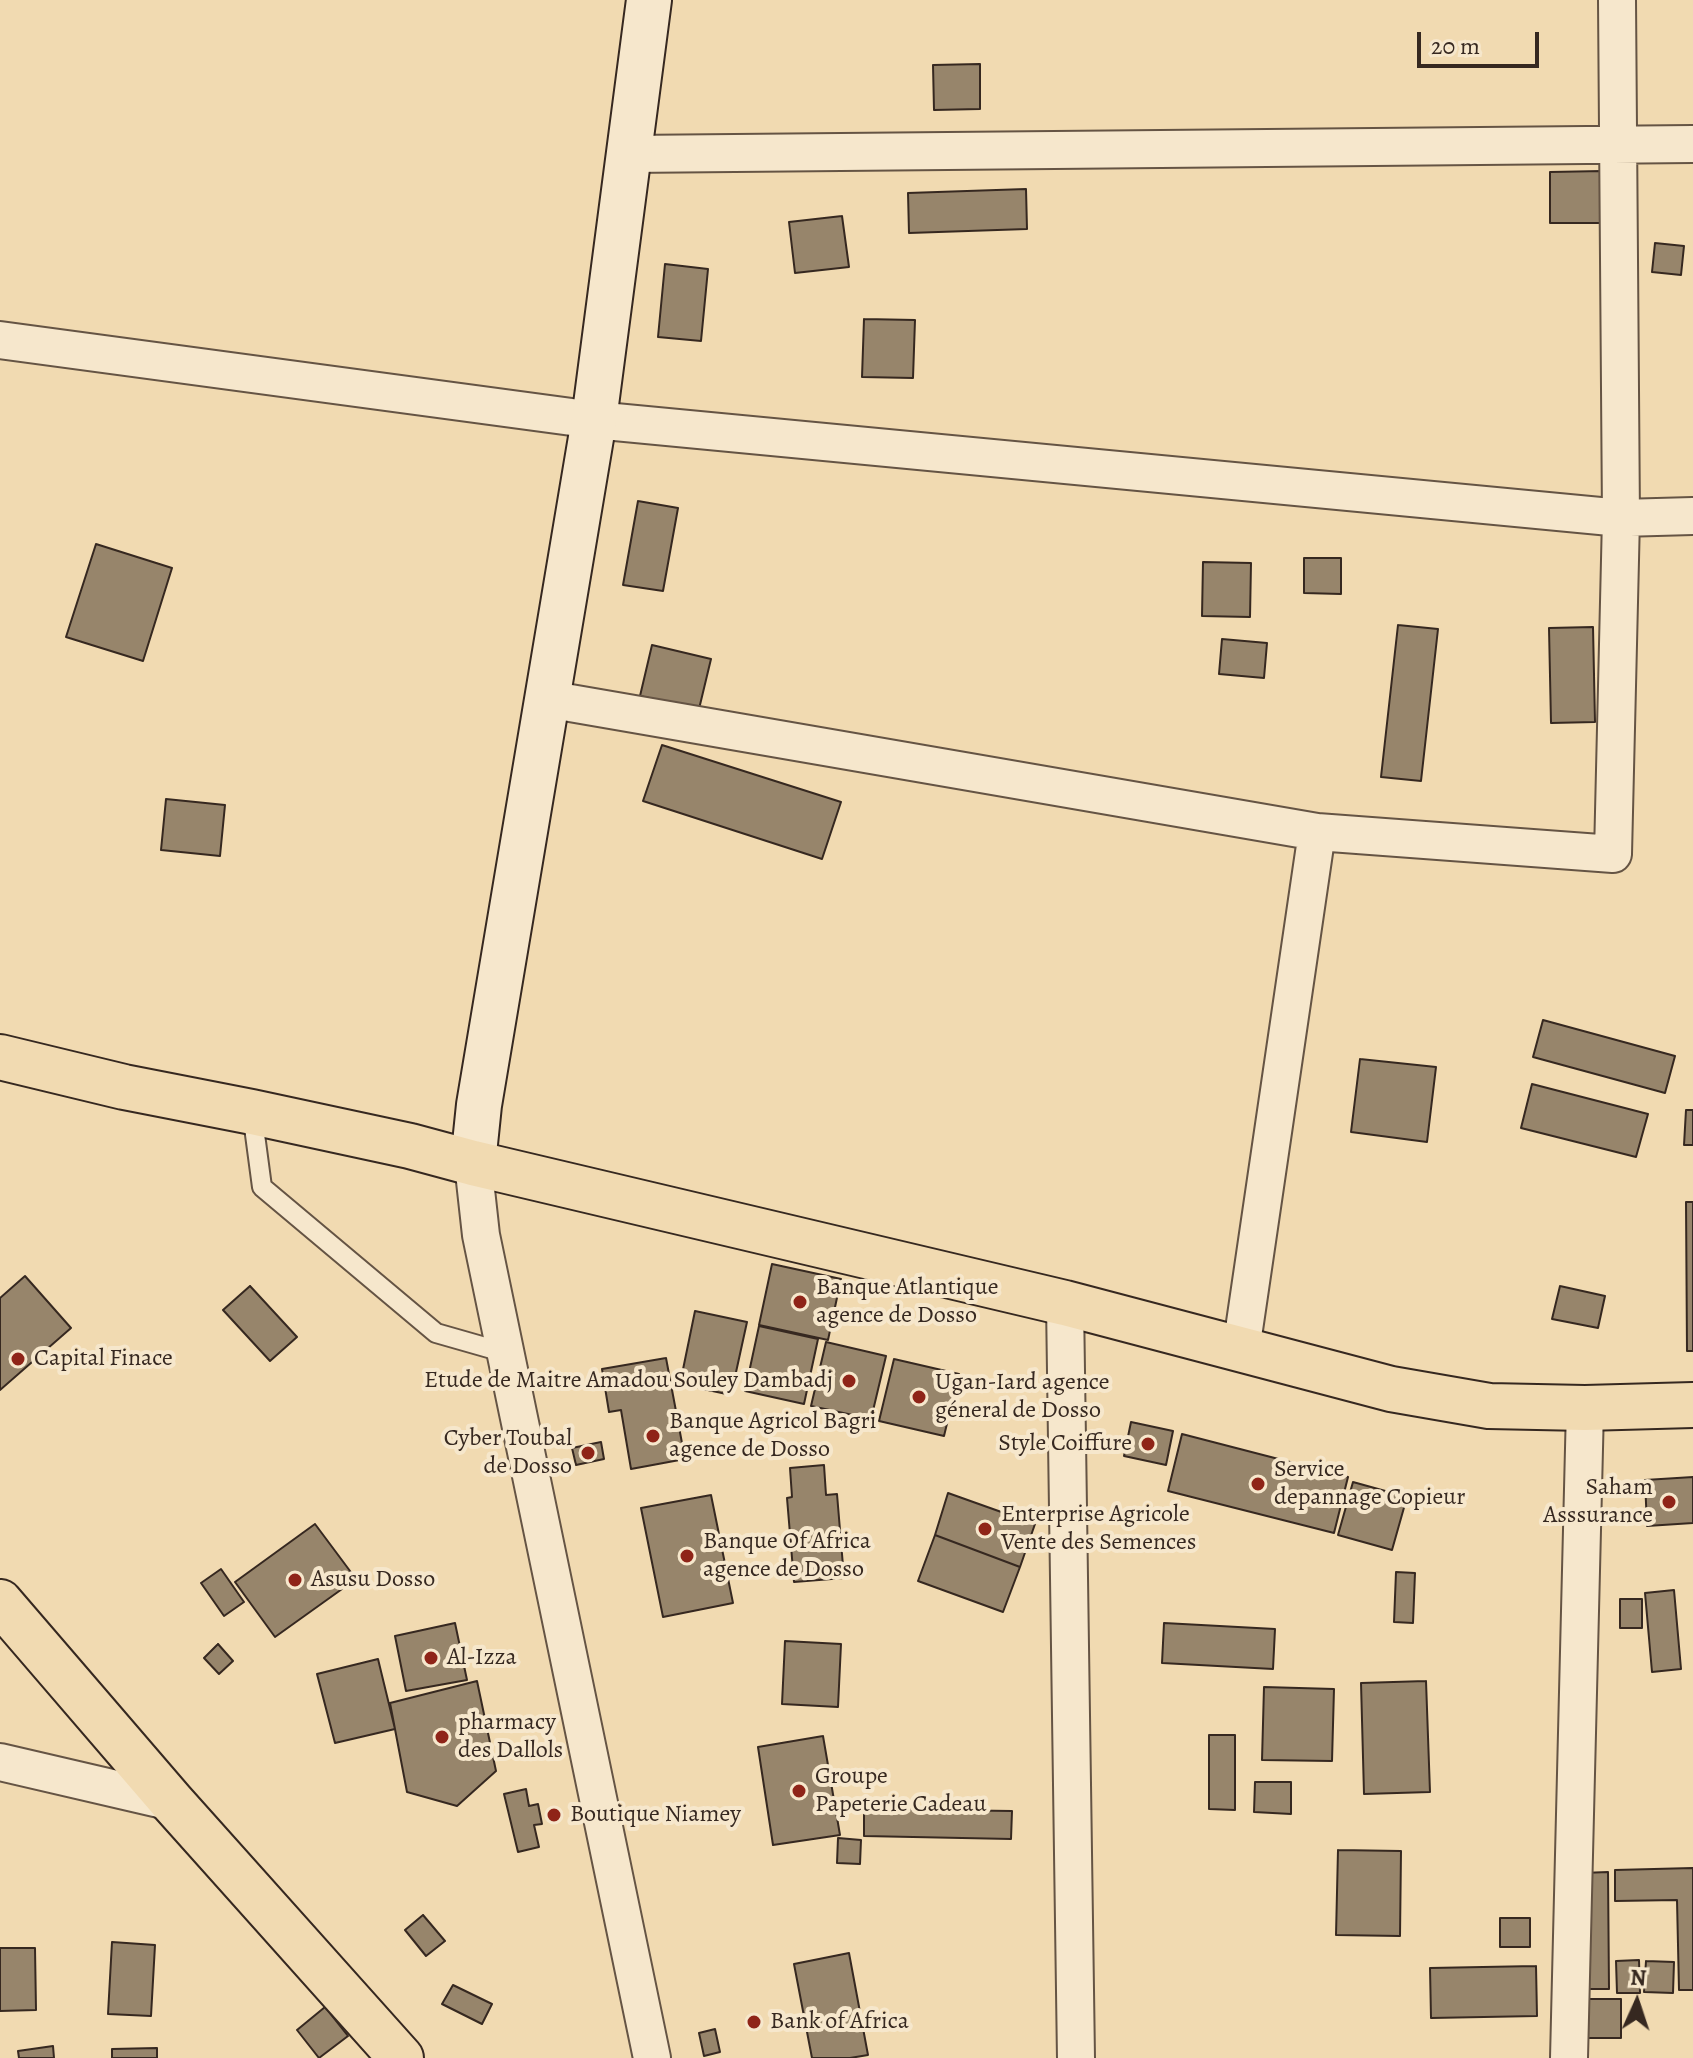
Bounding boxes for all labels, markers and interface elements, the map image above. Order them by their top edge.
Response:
scale bar [1421,16,1543,66]
text: 20 m [1431,30,1480,62]
place label: Banque Atlantique agence de Dosso [816,1274,998,1330]
marker: Banque Atlantique agence de Dosso [791,1293,809,1311]
place label: Capital Finace [34,1345,173,1373]
marker: Capital Finace [9,1350,27,1368]
place label: Etude de Maitre Amadou Souley Dambadj [424,1367,833,1395]
place label: Ugan-Iard agence géneral de Dosso [935,1369,1109,1425]
marker: Etude de Maitre Amadou Souley Dambadj [840,1372,858,1390]
marker: Ugan-Iard agence géneral de Dosso [910,1388,928,1406]
place label: Banque Agricol Bagri agence de Dosso [669,1408,876,1464]
place label: Cyber Toubal de Dosso [444,1425,572,1481]
marker: Banque Agricol Bagri agence de Dosso [644,1427,662,1445]
place label: Style Coiffure [998,1430,1132,1458]
marker: Style Coiffure [1139,1435,1157,1453]
marker: Cyber Toubal de Dosso [579,1444,597,1462]
place label: Service depannage Copieur [1274,1456,1465,1512]
place label: Saham Asssurance [1543,1474,1653,1530]
marker: Service depannage Copieur [1249,1475,1267,1493]
marker: Saham Asssurance [1660,1493,1678,1511]
place label: Enterprise Agricole Vente des Semences [1001,1501,1196,1557]
marker: Enterprise Agricole Vente des Semences [976,1520,994,1538]
place label: Banque Of Africa agence de Dosso [703,1528,871,1584]
marker: Banque Of Africa agence de Dosso [678,1547,696,1565]
place label: Asusu Dosso [311,1566,435,1594]
marker: Asusu Dosso [286,1571,304,1589]
place label: Al-Izza [447,1644,517,1672]
marker: Al-Izza [422,1649,440,1667]
place label: pharmacy des Dallols [458,1709,563,1765]
marker: pharmacy des Dallols [433,1728,451,1746]
place label: Groupe Papeterie Cadeau [815,1763,987,1819]
marker: Groupe Papeterie Cadeau [790,1782,808,1800]
place label: Boutique Niamey [570,1801,741,1829]
marker: Boutique Niamey [545,1806,563,1824]
north arrow [1597,1962,1677,2042]
text: N [1629,1963,1647,1993]
place label: Bank of Africa [770,2008,909,2036]
marker: Bank of Africa [745,2013,763,2031]

